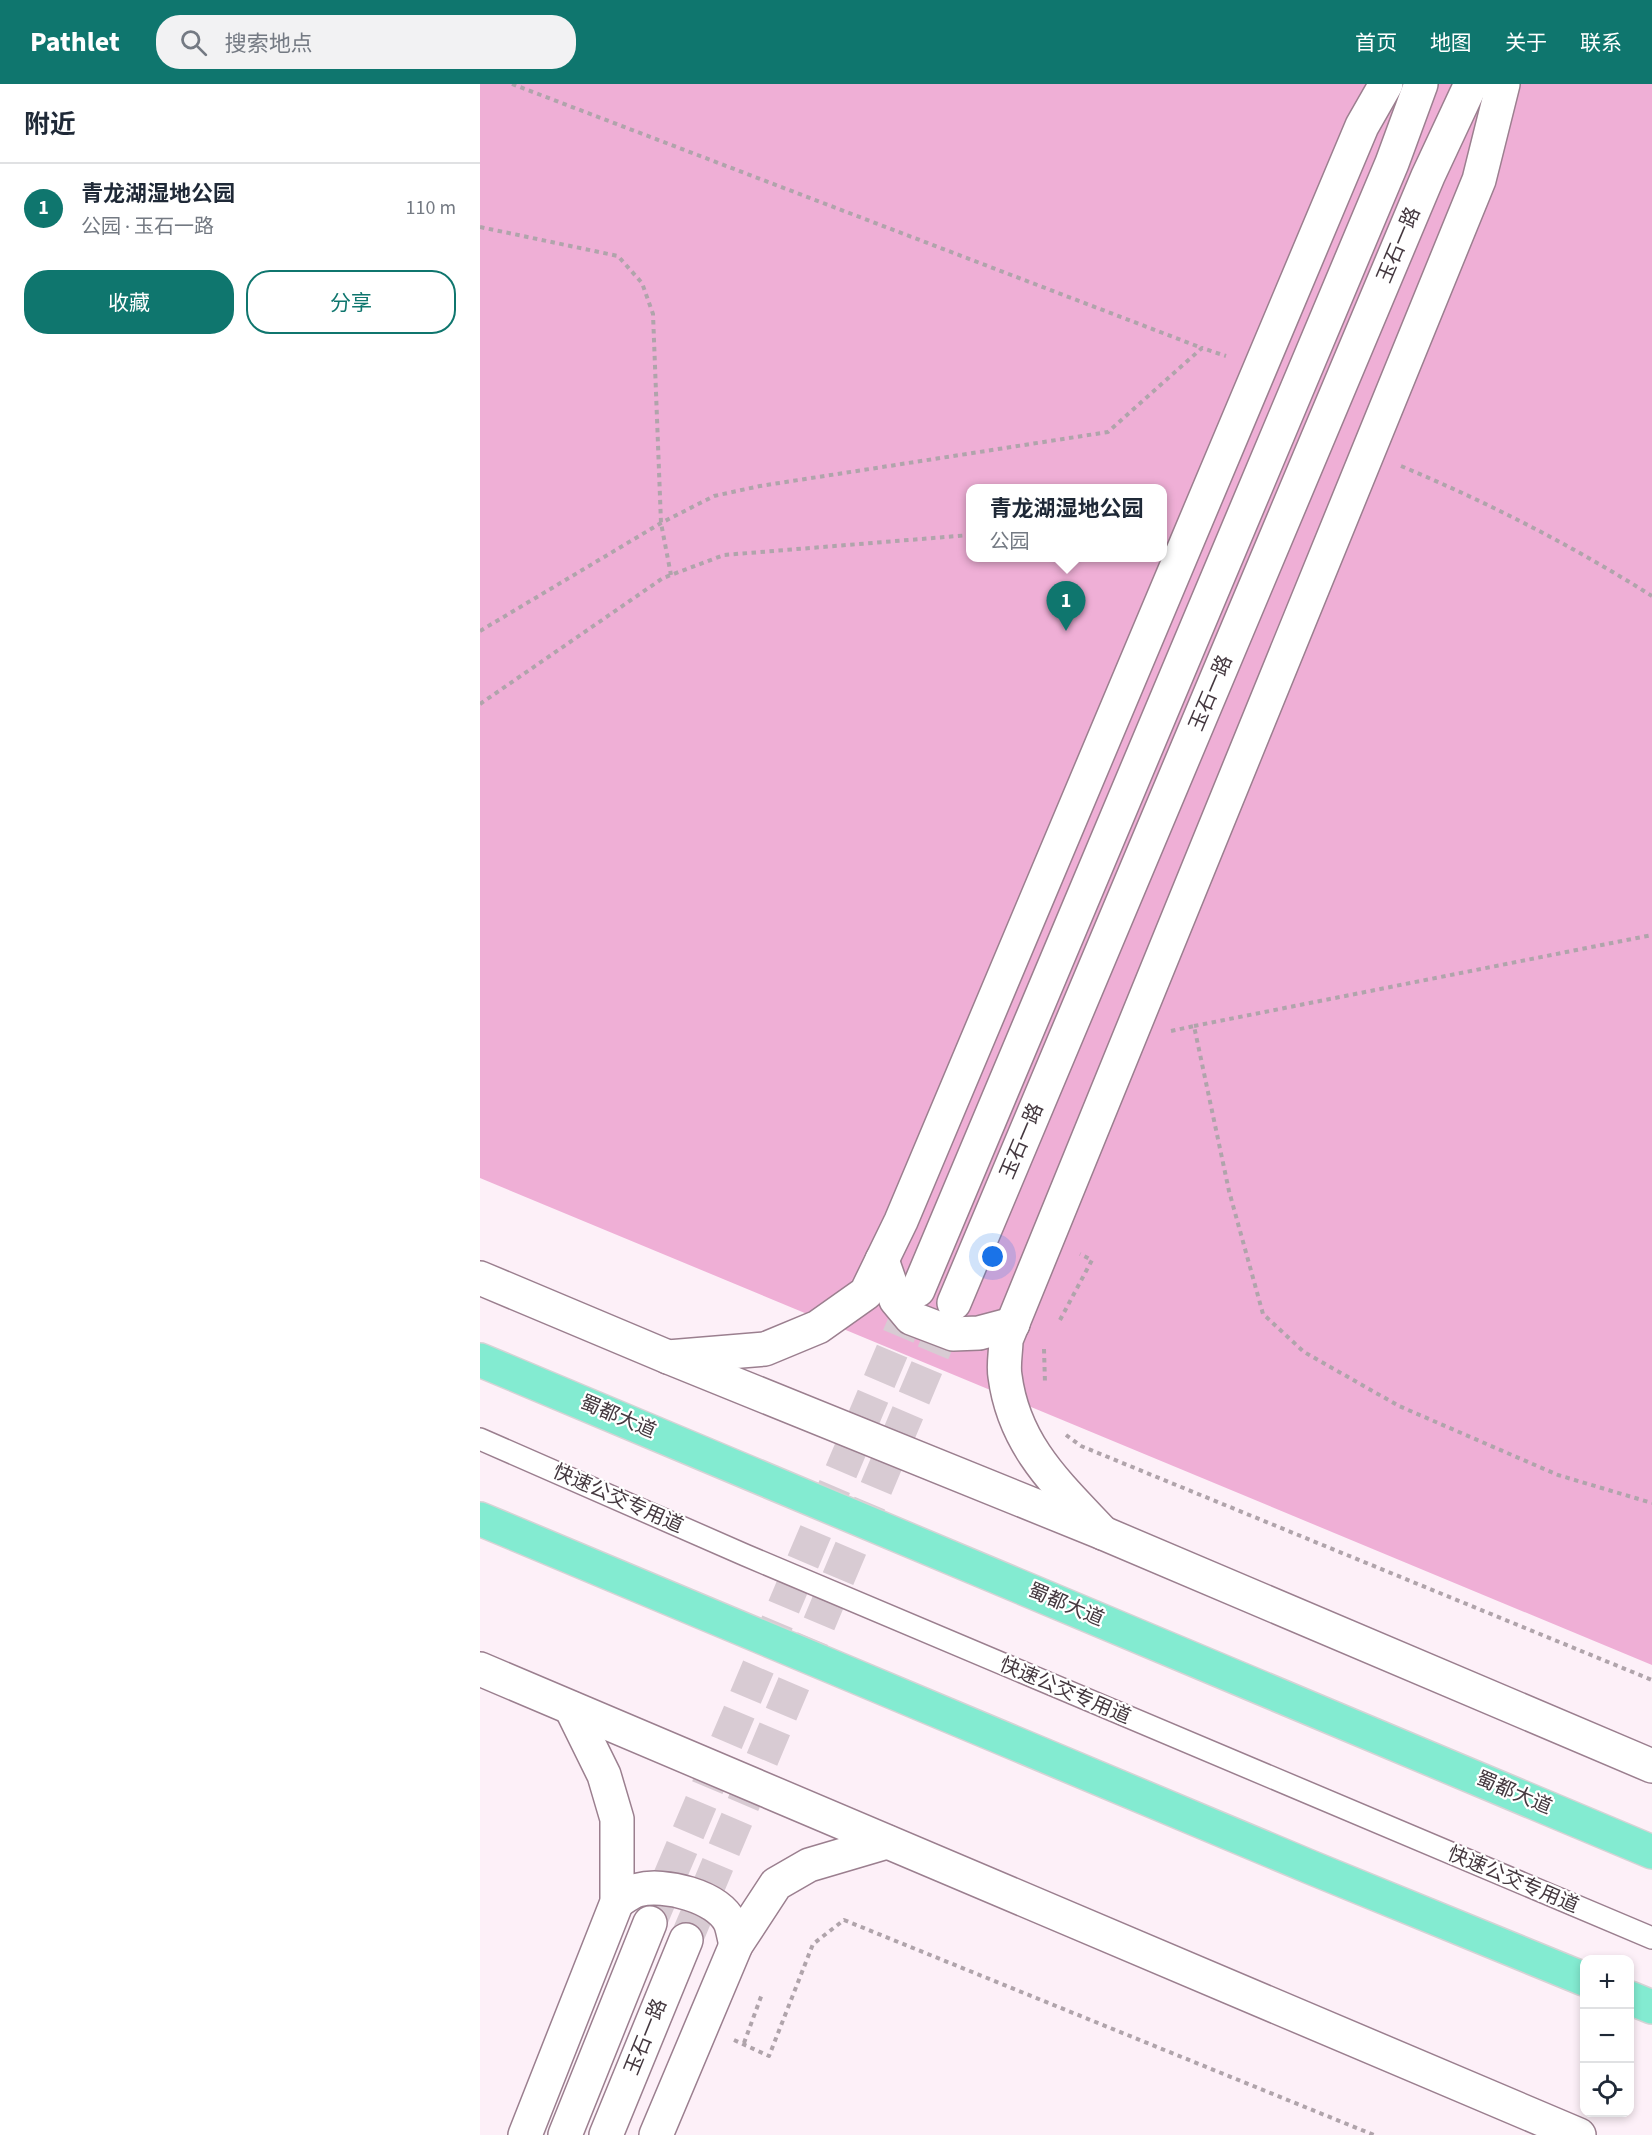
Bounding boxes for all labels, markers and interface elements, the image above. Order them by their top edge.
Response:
search box [156,15,576,69]
text: Pathlet [30,22,120,62]
icon: search [177,26,210,59]
text: 搜索地点 [225,28,313,60]
text: 首页 [1355,28,1397,58]
text: 地图 [1430,28,1472,58]
text: 关于 [1505,28,1547,58]
text: 联系 [1580,28,1622,58]
text: 附近 [24,106,76,143]
text: 青龙湖湿地公园 [81,178,235,210]
text: 1 [38,194,49,222]
text: 110 m [406,194,456,222]
street label: 玉石一路 [1370,203,1428,287]
text: 公园 · 玉石一路 [81,213,214,241]
button: 收藏 [24,270,234,334]
button: 分享 [246,270,456,334]
popup [966,484,1167,562]
text: 青龙湖湿地公园 [989,493,1144,525]
text: 公园 [989,528,1029,556]
pin: 1 [1046,582,1086,631]
street label: 玉石一路 [1182,651,1240,735]
street label: 玉石一路 [993,1099,1051,1183]
your location [978,1242,1007,1271]
street label: 蜀都大道 [576,1388,660,1446]
street label: 快速公交专用道 [548,1458,688,1540]
street label: 蜀都大道 [1024,1576,1108,1634]
street label: 快速公交专用道 [995,1651,1135,1731]
street label: 蜀都大道 [1472,1764,1556,1822]
street label: 快速公交专用道 [1443,1840,1583,1920]
map controls [1580,1955,1634,2117]
button: + [1580,1955,1634,2009]
street label: 玉石一路 [618,1995,674,2079]
button: − [1580,2009,1634,2063]
button: locate [1580,2063,1634,2117]

